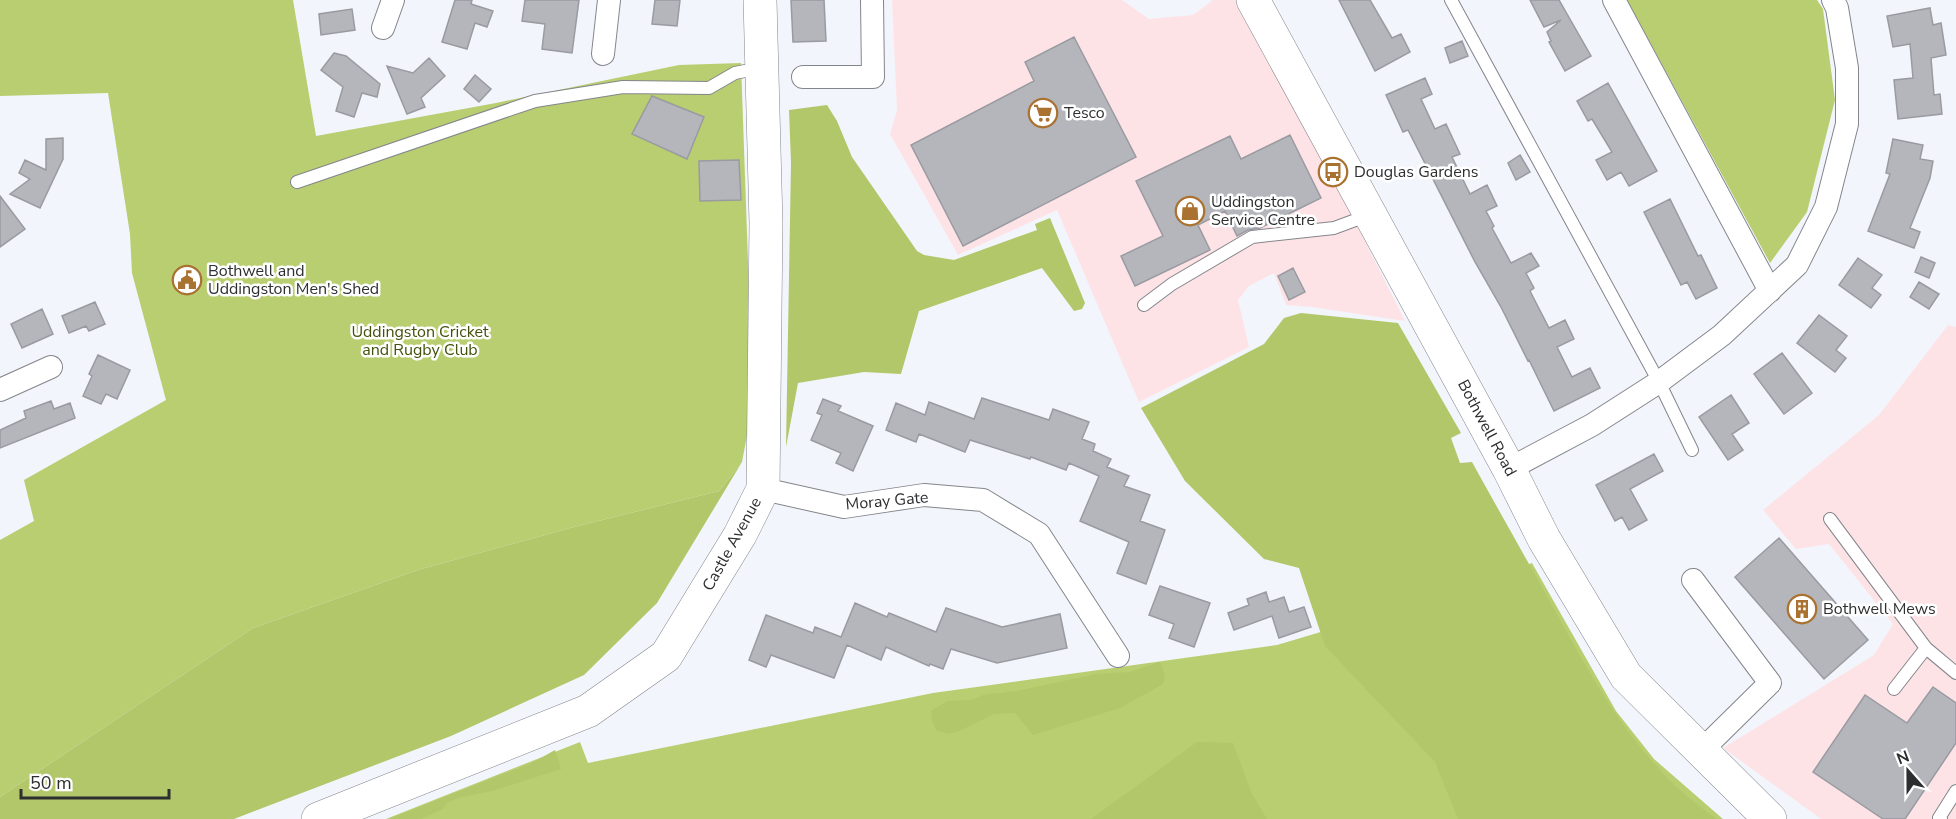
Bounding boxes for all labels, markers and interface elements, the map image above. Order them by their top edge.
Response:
supermarket icon: Tesco [1027,97,1059,129]
place label: Tesco [1064,102,1105,124]
bus stop icon: Douglas Gardens [1317,156,1349,188]
place label: Douglas Gardens [1354,161,1479,183]
place label: Uddingston Service Centre [1211,191,1315,231]
shop icon: Uddingston Service Centre [1174,195,1206,227]
place label: Bothwell and Uddingston Men's Shed [208,260,379,300]
public building icon: Bothwell and Uddingston Men's Shed [171,264,203,296]
park label: Uddingston Cricket and Rugby Club [351,321,489,361]
street label: Bothwell Road [1452,376,1522,480]
street label: Moray Gate [845,486,929,516]
street label: Castle Avenue [697,493,767,595]
building icon: Bothwell Mews [1786,593,1818,625]
place label: Bothwell Mews [1823,598,1936,620]
north arrow [1878,741,1938,801]
text: N [1893,746,1913,770]
scale bar [21,762,170,800]
text: 50 m [30,771,72,795]

